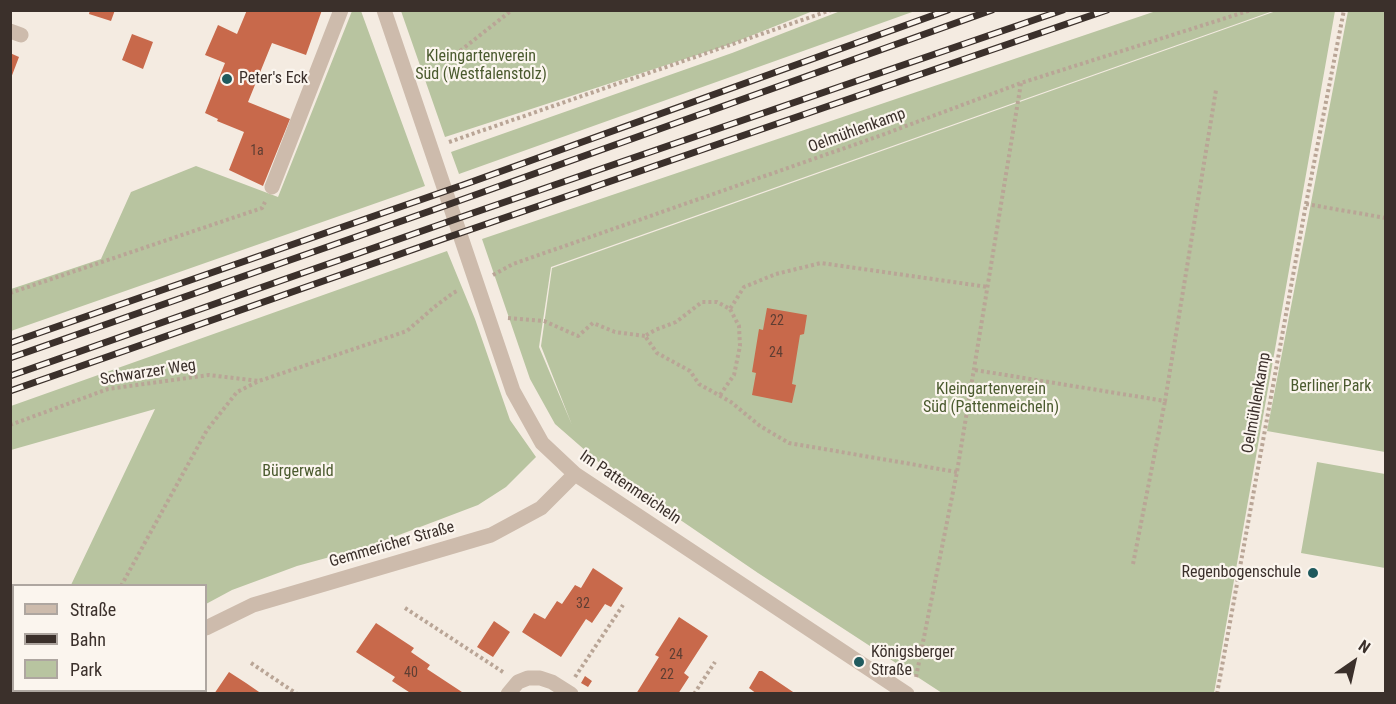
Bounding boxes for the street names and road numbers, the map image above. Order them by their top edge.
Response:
street label: Oelmühlenkamp [806,105,908,157]
street label: Oelmühlenkamp [1239,351,1275,455]
street label: Schwarzer Weg [99,356,197,390]
street label: Im Pattenmeicheln [576,447,684,529]
street label: Gemmericher Straße [327,518,457,572]

